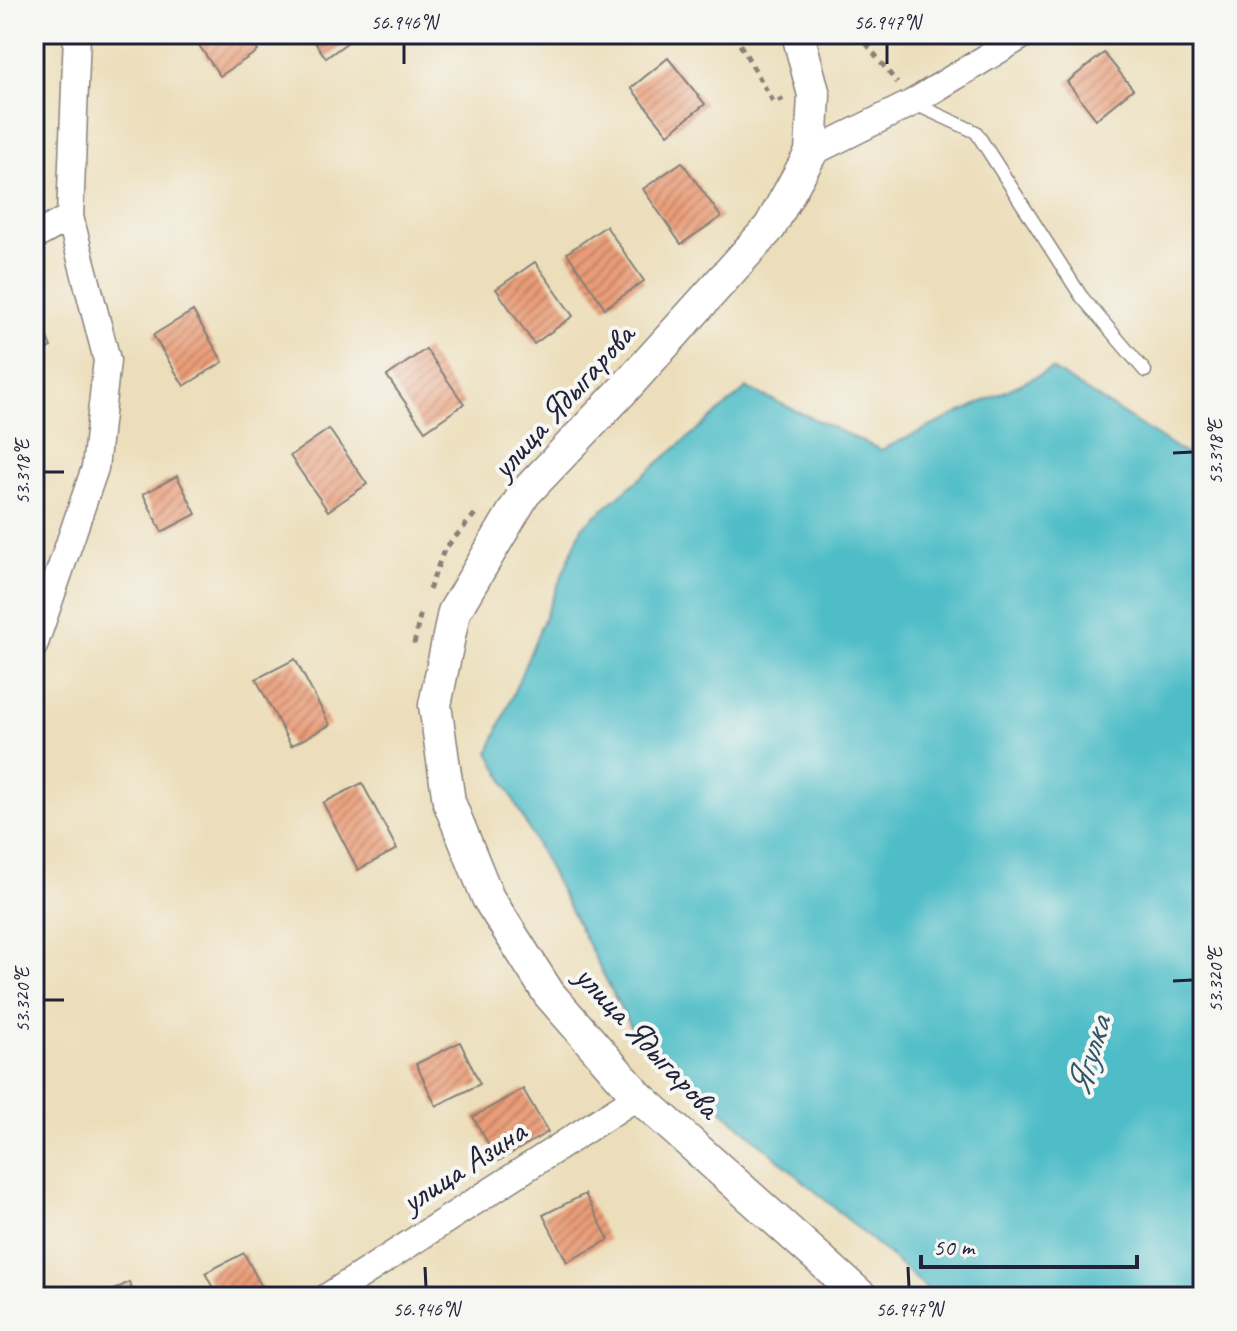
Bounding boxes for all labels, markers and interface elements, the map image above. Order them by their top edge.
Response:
text: 56.946°N [371,10,440,35]
text: 56.947°N [854,10,923,35]
street label: улица Ядыгарова [480,312,645,489]
text: 53.318°E [1203,417,1228,485]
text: 53.318°E [10,437,35,505]
text: 53.320°E [1203,945,1228,1013]
street label: улица Ядыгарова [564,954,732,1129]
text: 53.320°E [10,965,35,1033]
water label: Ягулка [1054,1007,1123,1101]
street label: улица Азина [391,1108,536,1223]
scale bar [921,1219,1137,1269]
text: 50 m [933,1232,976,1262]
text: 56.946°N [393,1297,462,1322]
text: 56.947°N [876,1297,945,1322]

